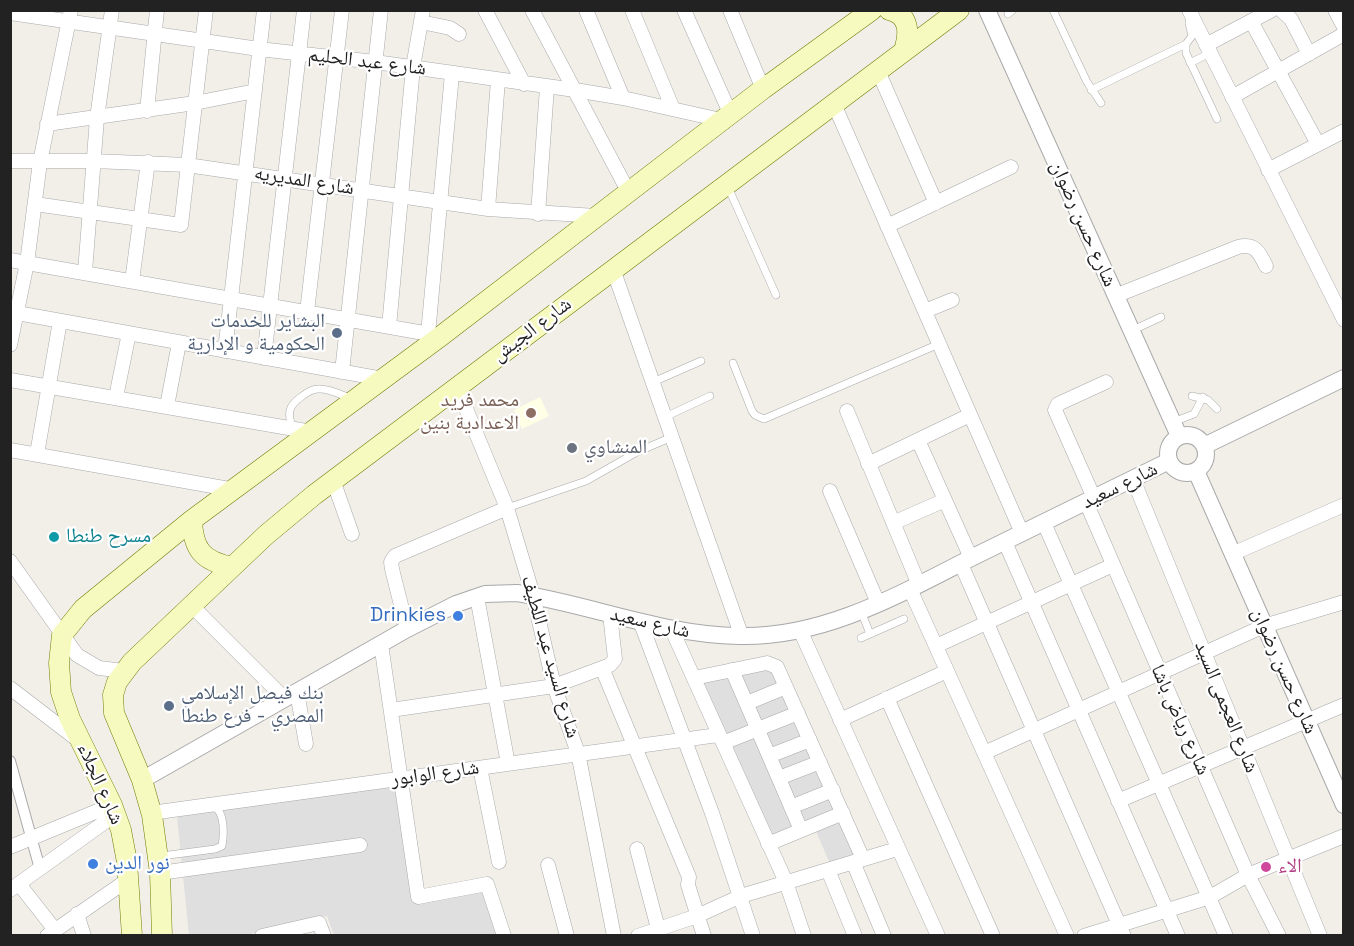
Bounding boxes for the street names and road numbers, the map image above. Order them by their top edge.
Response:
street label: شارع عبد الحليم [307,43,427,81]
street label: شارع حسن رضوان [1045,157,1121,291]
street label: شارع المديريه [252,161,356,201]
street label: شارع الجيش [488,292,576,368]
street label: شارع سعيد [1078,457,1162,515]
street label: شارع السيد عبد اللطيف [515,573,585,741]
street label: شارع سعيد [608,602,692,644]
street label: شارع حسن رضوان [1246,604,1322,738]
street label: شارع العجمى السيد [1189,638,1263,776]
street label: شارع رياض باشا [1145,661,1215,779]
street label: شارع الجلاء [71,740,129,828]
street label: شارع الوابور [389,756,481,792]

